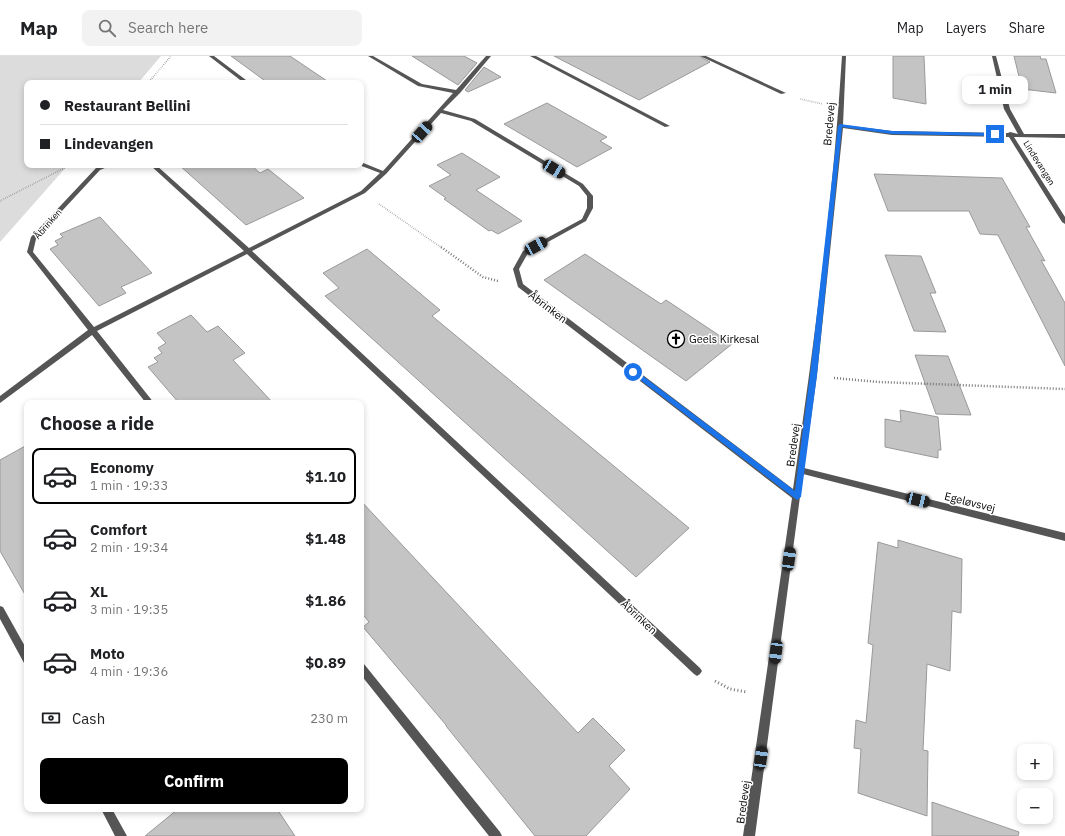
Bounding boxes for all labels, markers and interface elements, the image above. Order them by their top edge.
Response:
search box [82,10,362,46]
text: Map [20,16,58,40]
icon: search [96,17,118,39]
text: Search here [128,18,208,37]
text: Map [897,19,924,37]
text: Layers [946,19,987,37]
text: Share [1009,19,1045,37]
callout: 1 min [962,76,1028,104]
text: 1 min [978,81,1012,98]
text: Restaurant Bellini [64,96,191,115]
street label: Bredevej [820,102,838,146]
car [410,119,434,145]
route end [986,125,1004,143]
text: Lindevangen [64,134,154,153]
street label: Lindevangen [1021,138,1058,187]
car [541,158,567,180]
street label: Åbrinken [31,206,64,241]
car [523,235,549,257]
street label: Åbrinken [526,288,570,326]
church icon: Geels Kirkesal [666,329,686,349]
place label: Geels Kirkesal [689,332,759,346]
route start [624,363,642,381]
text: Choose a ride [40,412,154,435]
street label: Bredevej [783,422,803,468]
icon: car [42,458,78,494]
text: Economy [90,458,154,477]
text: $1.10 [305,467,346,486]
text: 1 min · 19:33 [90,477,168,494]
street label: Egeløvsvej [943,489,997,515]
car [905,491,931,509]
icon: car [42,520,78,556]
text: Comfort [90,520,147,539]
text: $1.48 [305,529,346,548]
text: 2 min · 19:34 [90,539,168,556]
car [781,546,797,572]
icon: car [42,582,78,618]
text: XL [90,582,108,601]
text: $1.86 [305,591,346,610]
street label: Åbrinken [618,597,660,637]
text: 3 min · 19:35 [90,601,168,618]
car [768,639,784,665]
icon: car [42,644,78,680]
text: Moto [90,644,125,663]
text: $0.89 [305,653,346,672]
text: 4 min · 19:36 [90,663,168,680]
icon: cash [40,707,62,729]
text: Cash [72,709,105,728]
text: 230 m [310,710,348,727]
map controls [1017,744,1053,824]
button: + [1017,744,1053,780]
car [753,745,769,771]
button: Confirm [40,758,348,804]
street label: Bredevej [733,779,753,825]
button: − [1017,788,1053,824]

